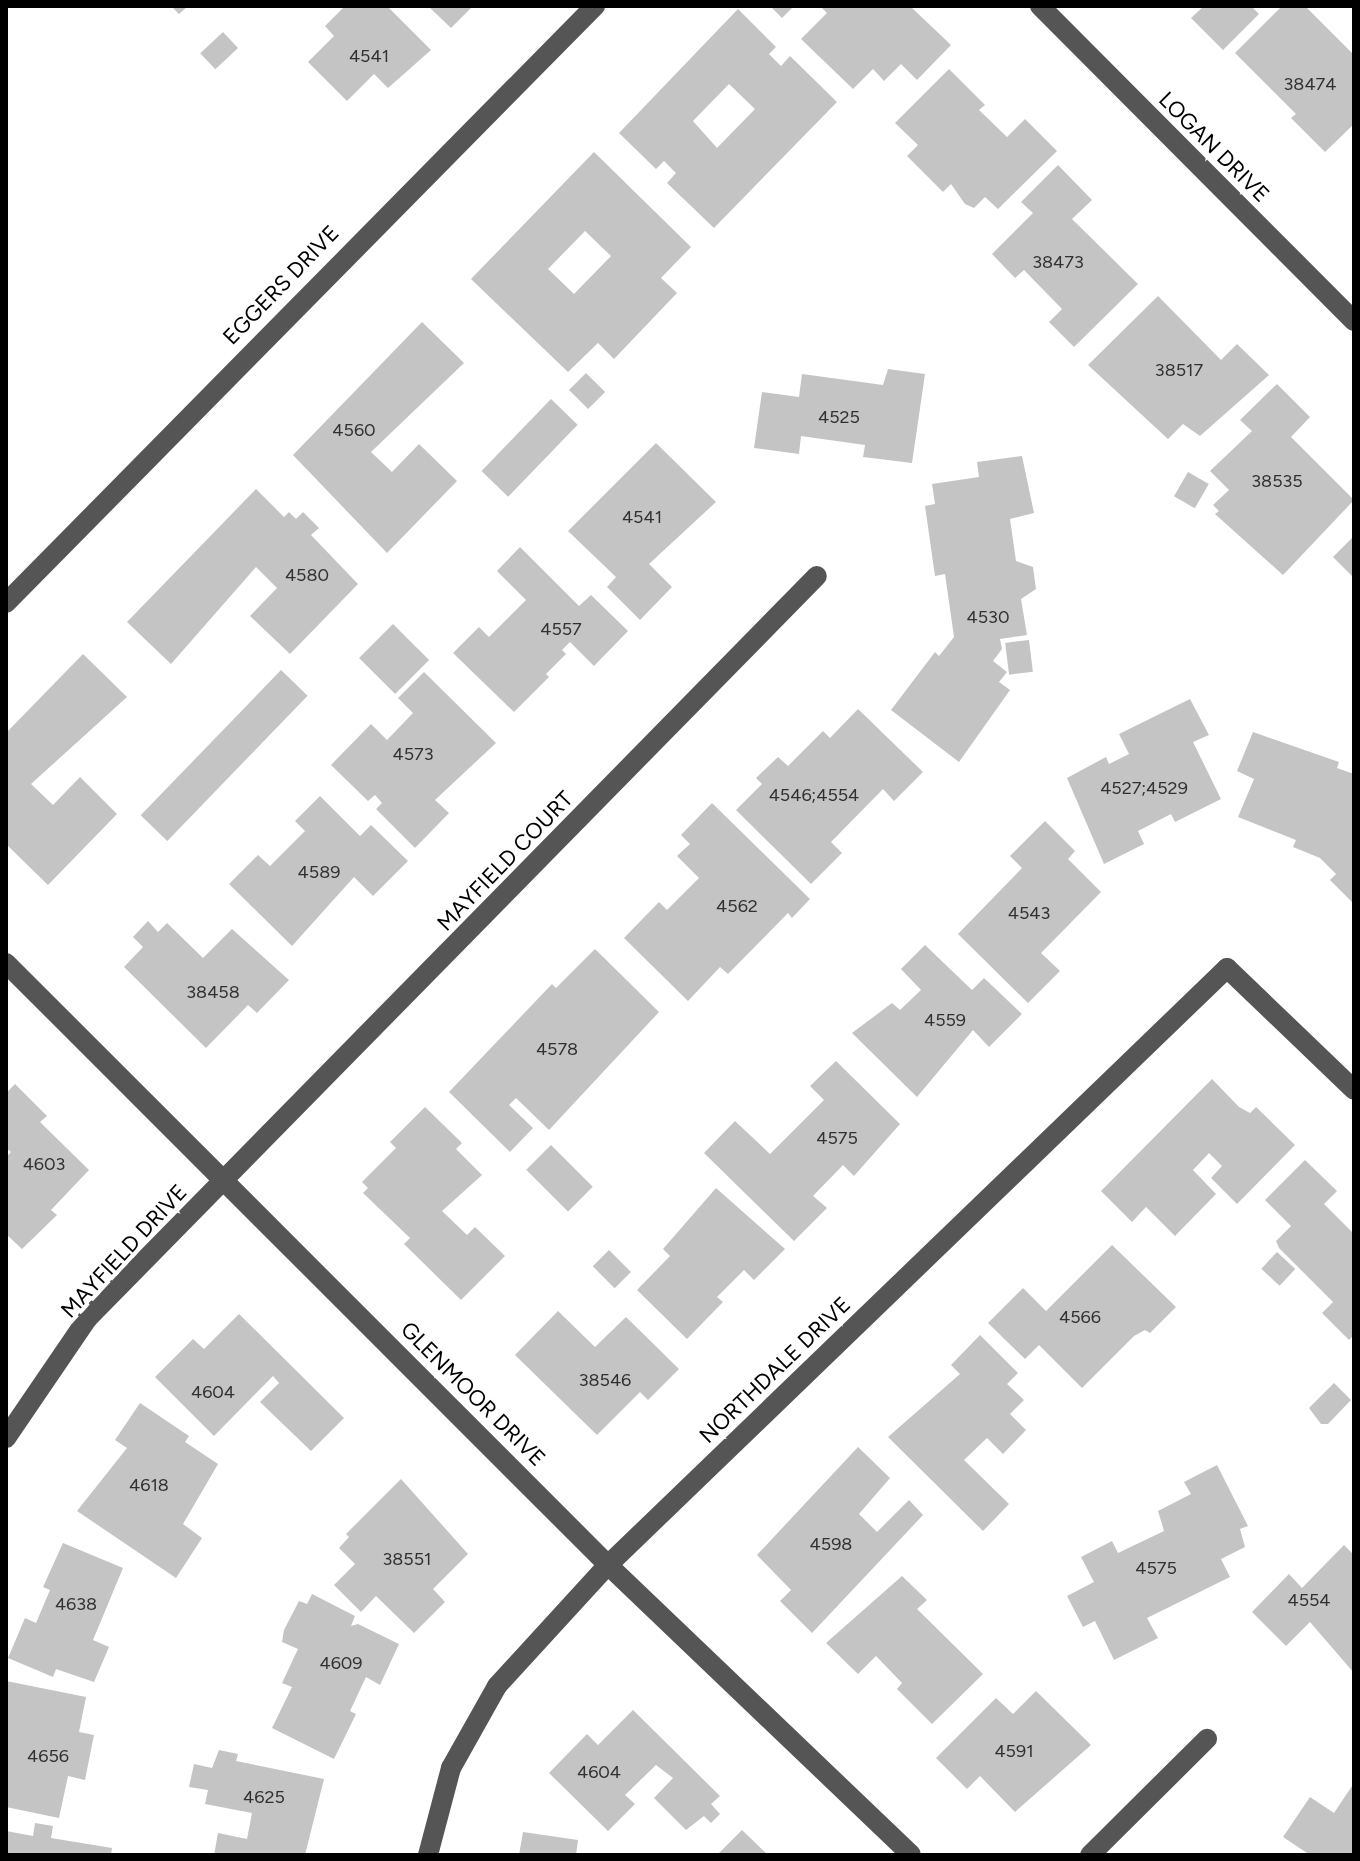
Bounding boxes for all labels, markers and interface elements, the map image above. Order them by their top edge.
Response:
house number: 4541 [349,45,389,67]
house number: 38474 [1284,73,1336,95]
street label: LOGAN DRIVE [1153,86,1275,208]
street label: EGGERS DRIVE [218,220,344,350]
house number: 38473 [1032,251,1084,273]
house number: 38517 [1155,359,1203,381]
house number: 4525 [818,406,860,428]
house number: 4560 [332,419,376,441]
house number: 38535 [1251,470,1303,492]
house number: 4541 [622,506,662,528]
house number: 4580 [285,564,329,586]
house number: 4530 [967,606,1009,628]
house number: 4557 [540,618,582,640]
house number: 4573 [393,743,433,765]
house number: 4527;4529 [1100,777,1188,799]
house number: 4546;4554 [769,784,859,806]
street label: MAYFIELD COURT [432,786,578,936]
house number: 4589 [298,861,340,883]
house number: 4562 [716,895,758,917]
house number: 4543 [1008,902,1050,924]
house number: 38458 [186,981,240,1003]
house number: 4559 [924,1009,966,1031]
house number: 4578 [536,1038,578,1060]
house number: 4575 [816,1127,858,1149]
house number: 4603 [23,1153,65,1175]
street label: MAYFIELD DRIVE [55,1179,193,1323]
street label: NORTHDALE DRIVE [694,1291,856,1449]
house number: 4566 [1059,1306,1101,1328]
street label: GLENMOOR DRIVE [395,1316,551,1472]
house number: 38546 [579,1369,631,1391]
house number: 4604 [191,1381,235,1403]
house number: 4618 [129,1474,169,1496]
house number: 4598 [810,1533,852,1555]
house number: 38551 [383,1548,431,1570]
house number: 4575 [1135,1557,1177,1579]
house number: 4554 [1287,1589,1331,1611]
house number: 4638 [55,1593,97,1615]
house number: 4609 [319,1652,363,1674]
house number: 4591 [994,1740,1034,1762]
house number: 4656 [27,1745,69,1767]
house number: 4604 [577,1761,621,1783]
house number: 4625 [243,1786,285,1808]

